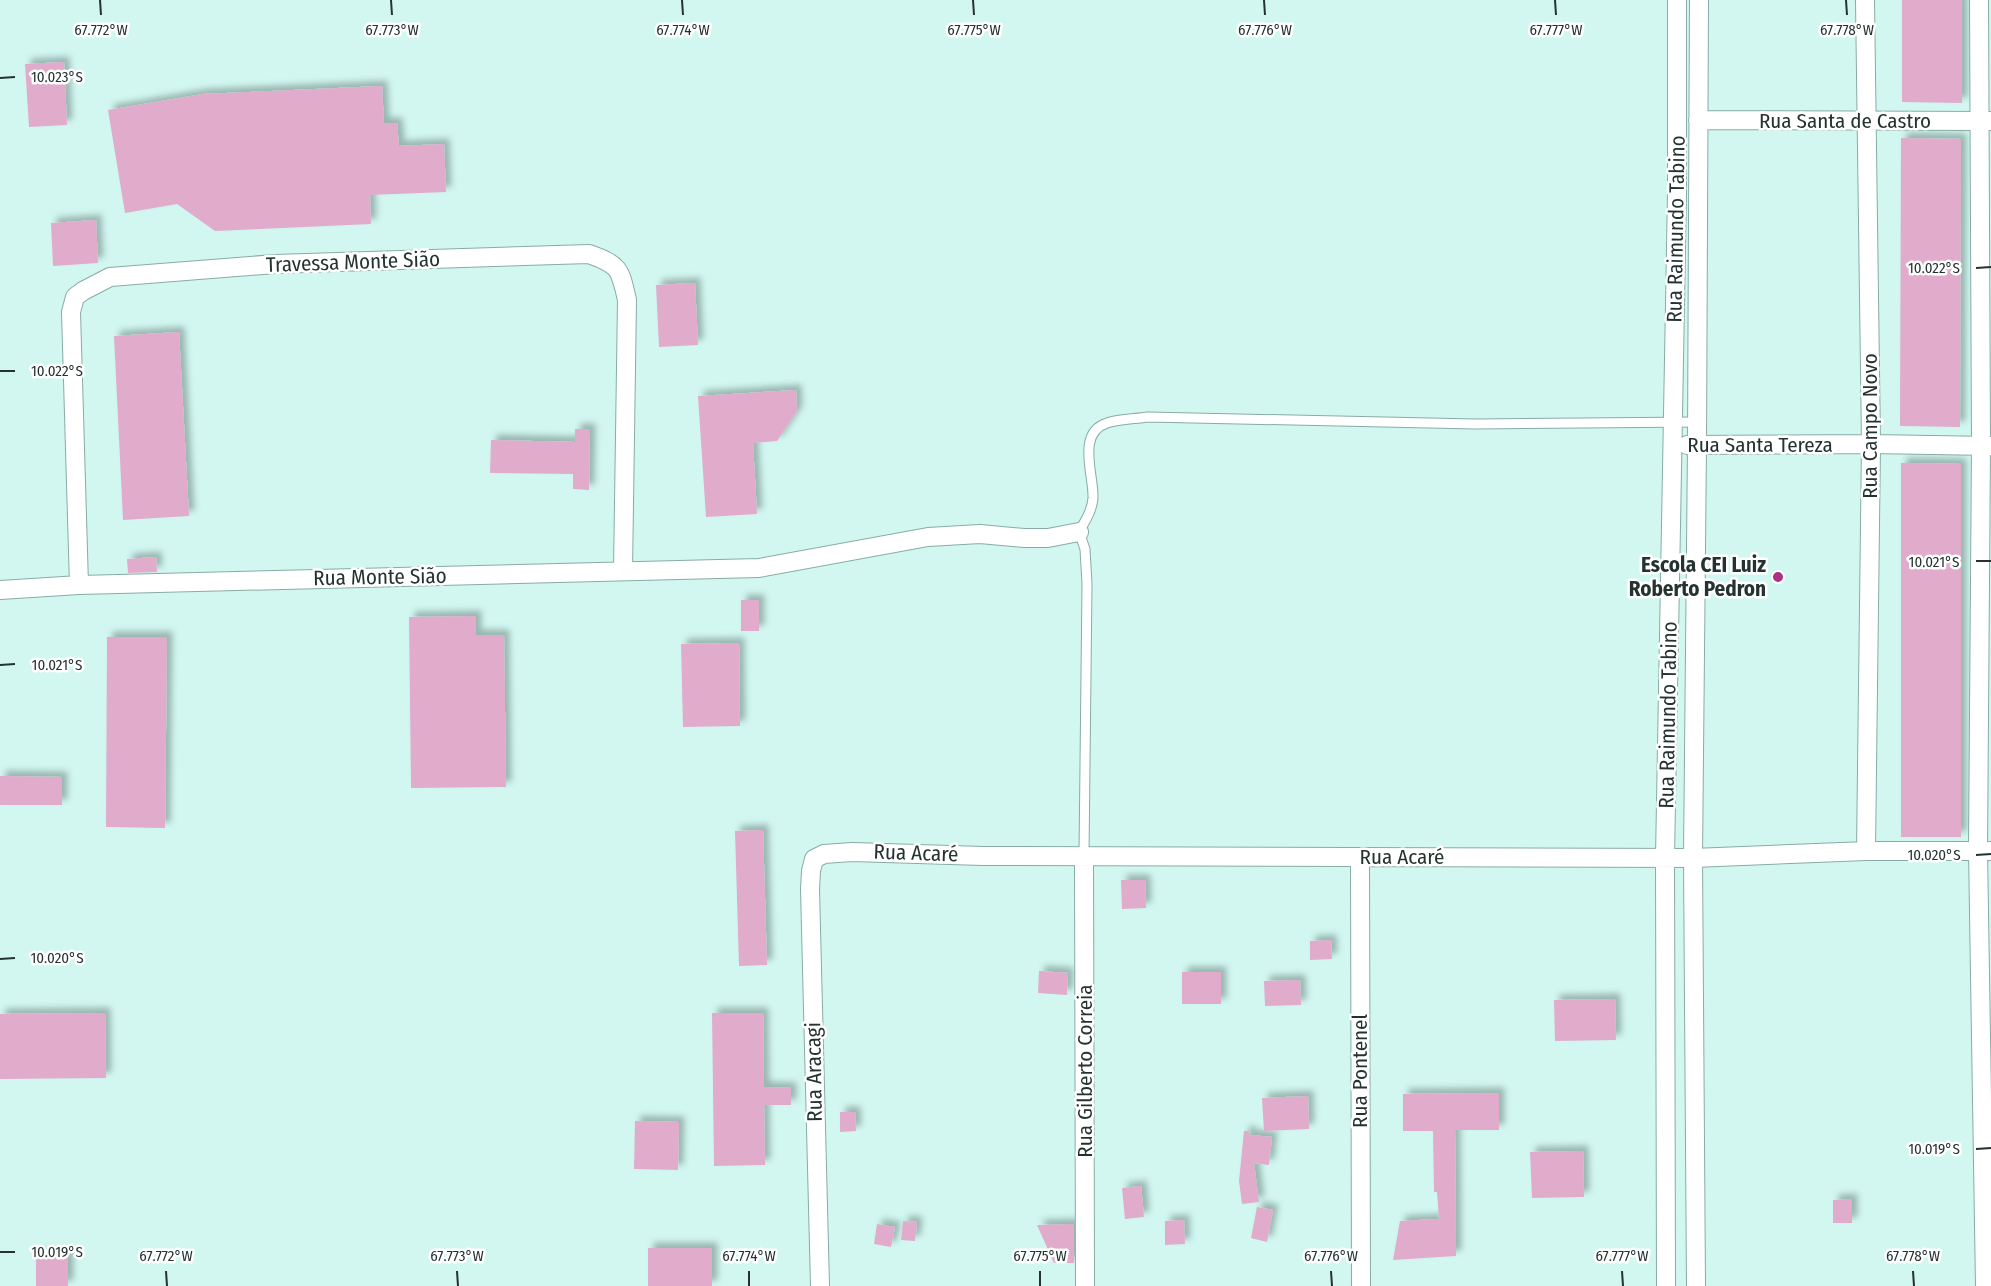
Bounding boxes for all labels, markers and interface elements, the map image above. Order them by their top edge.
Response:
text: 67.772°W [74,21,128,39]
text: 67.773°W [365,21,419,39]
text: 67.774°W [656,21,710,39]
text: 67.775°W [947,21,1001,39]
text: 67.776°W [1238,21,1292,39]
text: 67.777°W [1529,21,1583,39]
text: 67.778°W [1820,21,1874,39]
text: 10.023°S [31,68,83,86]
street label: Rua Santa de Castro [1759,108,1931,134]
street label: Rua Raimundo Tabino [1661,135,1691,323]
street label: Travessa Monte Sião [266,246,440,278]
text: 10.022°S [1908,259,1960,277]
street label: Rua Campo Novo [1857,353,1883,499]
text: 10.022°S [31,362,83,380]
street label: Rua Santa Tereza [1687,432,1833,458]
place label: Escola CEI Luiz Roberto Pedron [1629,552,1766,602]
text: 10.021°S [1909,553,1959,571]
street label: Rua Monte Sião [313,563,447,591]
marker: Escola CEI Luiz Roberto Pedron [1771,570,1785,584]
street label: Rua Raimundo Tabino [1653,621,1683,809]
text: 10.021°S [32,656,82,674]
street label: Rua Acaré [873,839,959,867]
street label: Rua Acaré [1360,844,1444,870]
text: 10.020°S [1907,846,1961,864]
text: 10.020°S [30,949,84,967]
street label: Rua Gilberto Correia [1072,984,1098,1158]
street label: Rua Pontenel [1347,1014,1373,1128]
street label: Rua Aracagi [800,1022,828,1122]
text: 10.019°S [1908,1140,1960,1158]
text: 10.019°S [31,1243,83,1261]
text: 67.772°W [139,1247,193,1265]
text: 67.773°W [430,1247,484,1265]
text: 67.774°W [722,1247,776,1265]
text: 67.775°W [1013,1247,1067,1265]
text: 67.776°W [1304,1247,1358,1265]
text: 67.777°W [1595,1247,1649,1265]
text: 67.778°W [1886,1247,1940,1265]

